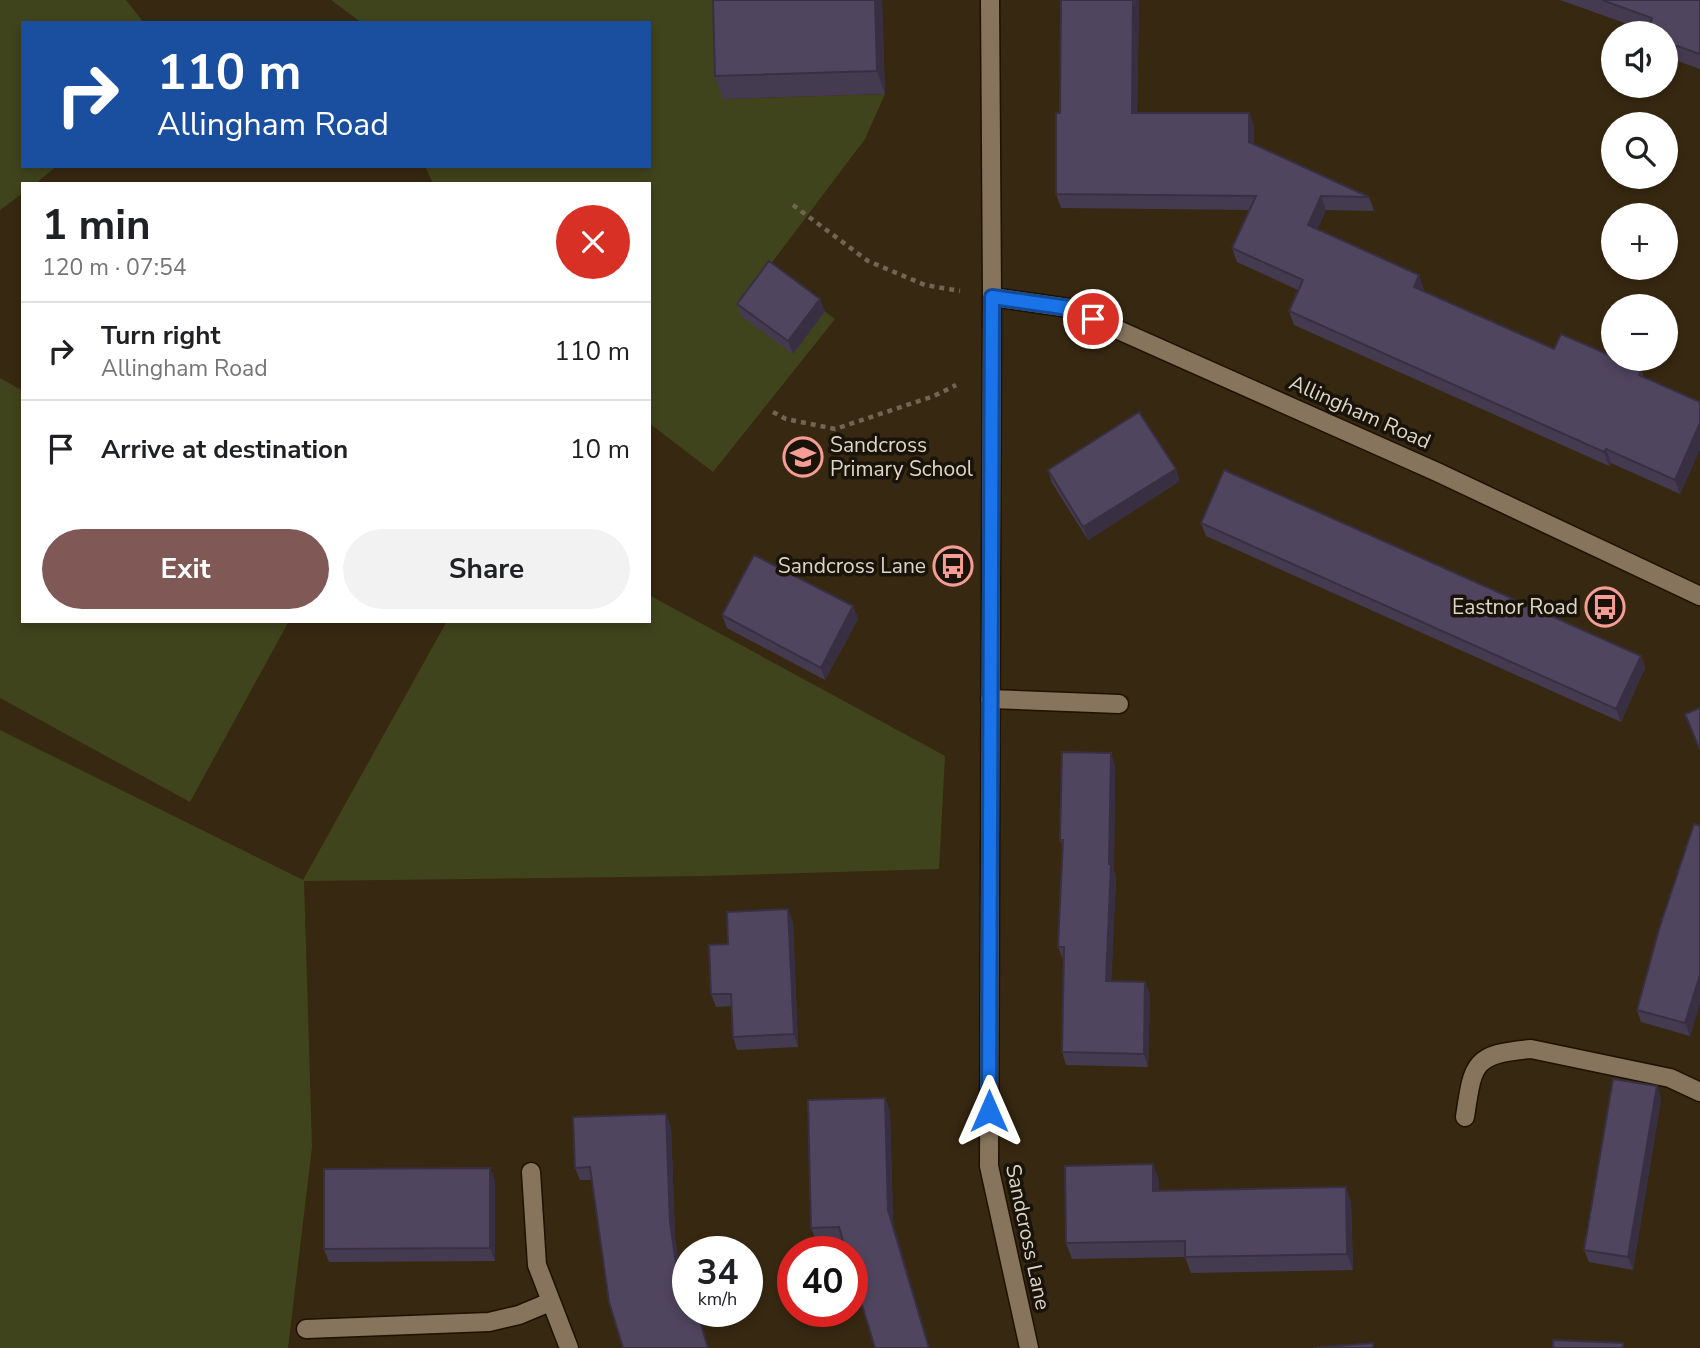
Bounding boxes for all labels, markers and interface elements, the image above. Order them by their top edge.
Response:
map controls [1601,21,1678,371]
button: sound [1601,21,1678,98]
text: 110 m [157,39,301,106]
icon: right [42,49,133,140]
text: Allingham Road [157,103,389,146]
button: search [1601,112,1678,189]
text: 1 min [42,197,151,254]
button: + [1601,203,1678,280]
button: close [556,205,630,279]
text: 120 m · 07:54 [42,252,187,283]
pin [1063,289,1123,349]
button: − [1601,294,1678,371]
icon: arrive [1074,300,1112,338]
text: Turn right [101,318,220,353]
icon: right [42,332,80,370]
text: 110 m [554,334,630,369]
text: Allingham Road [101,353,268,384]
street label: Allingham Road [1285,368,1435,456]
icon: arrive [42,430,80,468]
place label: Sandcross Primary School [830,431,974,483]
text: Arrive at destination [101,432,348,467]
text: 10 m [570,432,630,467]
school or university icon: Sandcross Primary School [782,436,824,478]
button: Exit [42,529,329,609]
button: Share [343,529,630,609]
bus stop icon: Sandcross Lane [932,545,974,587]
place label: Sandcross Lane [778,552,926,580]
bus stop icon: Eastnor Road [1584,586,1626,628]
place label: Eastnor Road [1452,593,1578,621]
position arrow [952,1074,1026,1148]
street label: Sandcross Lane [999,1162,1057,1312]
speed limit sign: 40 [777,1236,868,1327]
text: 34 [696,1249,739,1296]
text: km/h [698,1287,737,1311]

